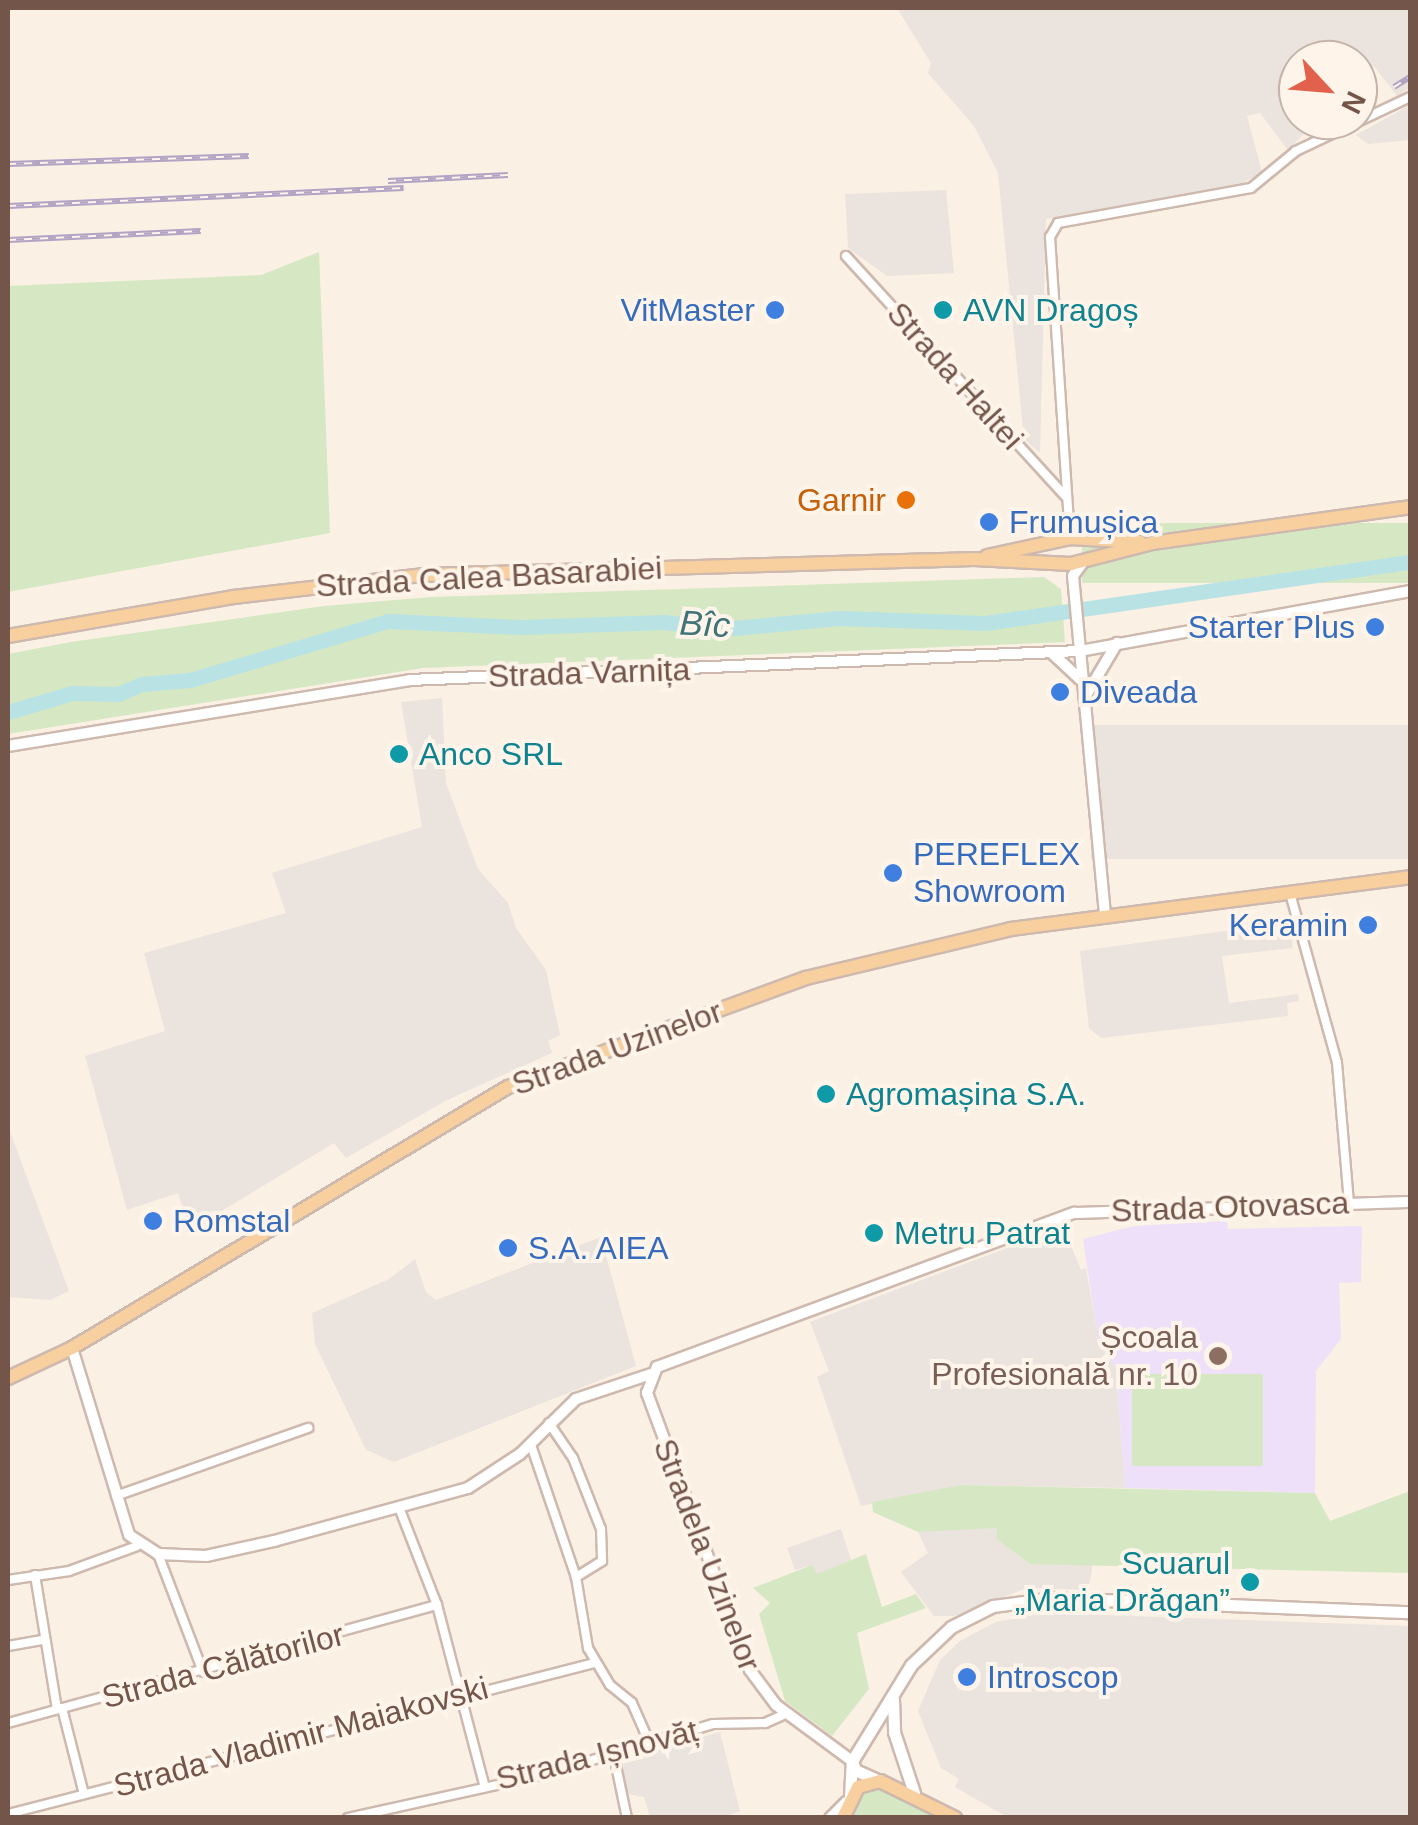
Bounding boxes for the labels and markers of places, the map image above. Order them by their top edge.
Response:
place label: VitMaster [620,291,755,329]
place label: AVN Dragoș [963,291,1138,329]
marker: VitMaster [764,299,786,321]
marker: AVN Dragoș [932,299,954,321]
place label: Garnir [797,481,886,519]
marker: Garnir [895,489,917,511]
place label: Frumușica [1009,503,1158,541]
marker: Frumușica [978,511,1000,533]
place label: Starter Plus [1188,608,1355,646]
marker: Starter Plus [1364,616,1386,638]
place label: Diveada [1080,673,1197,711]
marker: Diveada [1049,681,1071,703]
place label: Anco SRL [419,735,563,773]
marker: Anco SRL [388,743,410,765]
place label: PEREFLEX Showroom [913,836,1080,911]
marker: PEREFLEX Showroom [882,862,904,884]
place label: Keramin [1229,906,1348,944]
marker: Keramin [1357,914,1379,936]
place label: Agromașina S.A. [846,1075,1086,1113]
marker: Agromașina S.A. [815,1083,837,1105]
place label: Romstal [173,1202,290,1240]
marker: Romstal [142,1210,164,1232]
place label: Metru Patrat [894,1214,1070,1252]
marker: Metru Patrat [863,1222,885,1244]
place label: S.A. AIEA [528,1229,670,1267]
marker: S.A. AIEA [497,1237,519,1259]
place label: Școala Profesională nr. 10 [931,1319,1198,1394]
marker: Școala Profesională nr. 10 [1207,1345,1229,1367]
place label: Scuarul „Maria Drăgan” [1015,1545,1230,1620]
marker: Scuarul „Maria Drăgan” [1239,1571,1261,1593]
place label: Introscop [987,1658,1119,1696]
marker: Introscop [956,1666,978,1688]

